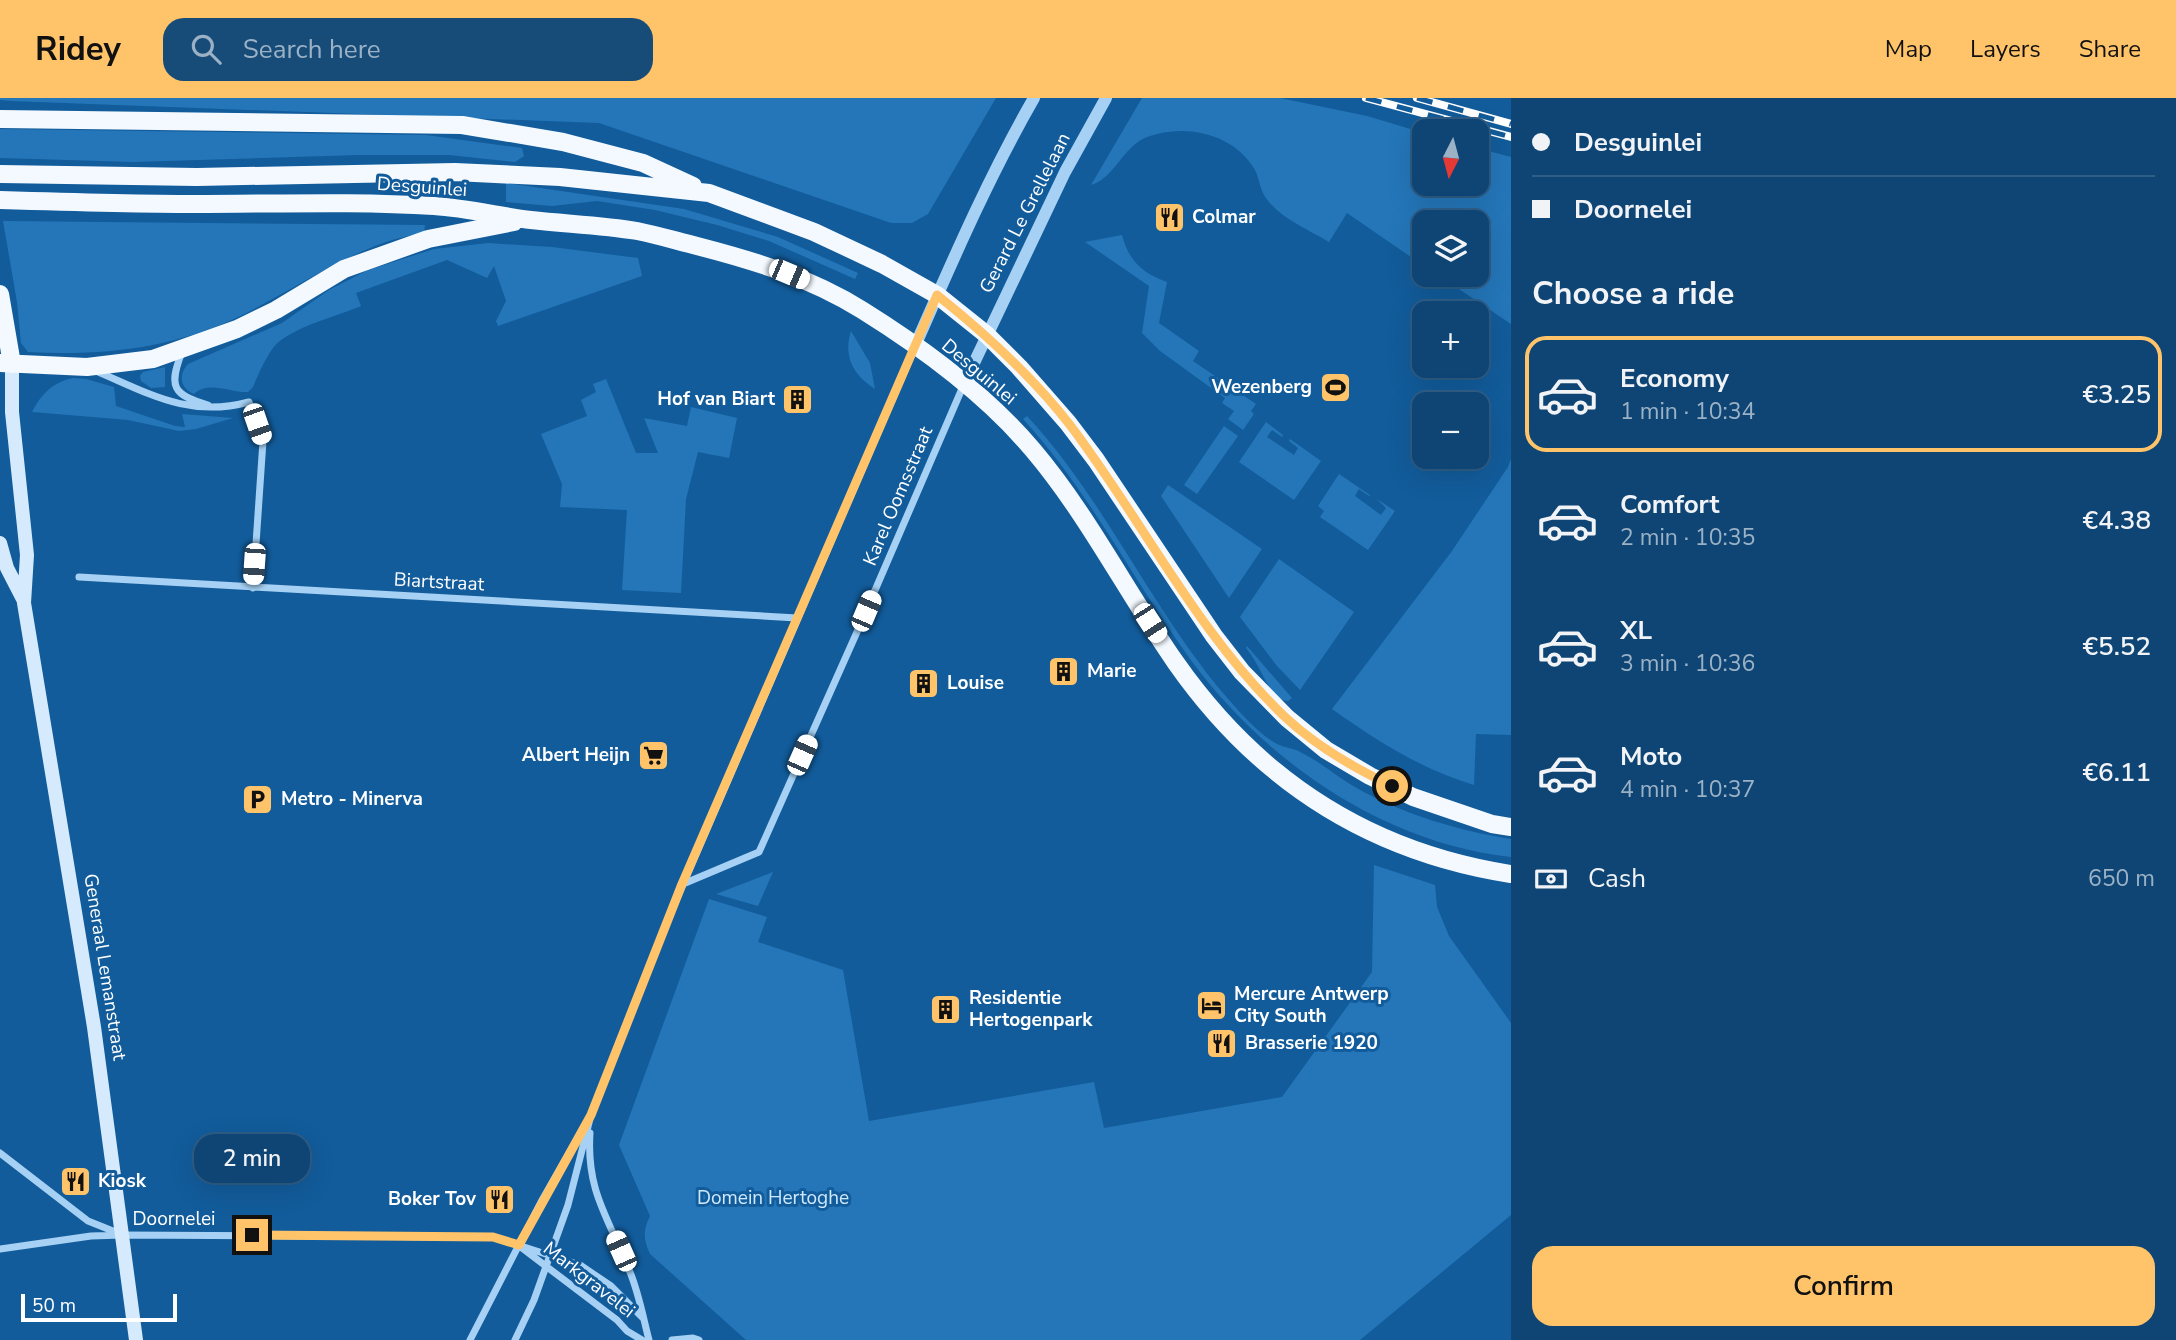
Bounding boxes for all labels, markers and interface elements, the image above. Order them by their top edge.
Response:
search box [163,18,653,81]
text: Ridey [35,27,121,72]
icon: search [187,30,225,68]
text: Search here [243,32,381,67]
text: Map [1885,33,1932,65]
text: Layers [1970,33,2041,65]
text: Share [2079,33,2141,65]
north arrow [1412,119,1489,196]
map controls [1412,119,1489,469]
text: Desguinlei [1574,125,1702,160]
street label: Gerard Le Grellelaan [973,128,1077,298]
street label: Desguinlei [376,171,468,203]
text: Doornelei [1574,192,1692,227]
restaurant icon: Colmar [1152,200,1186,234]
place label: Colmar [1192,204,1256,230]
button: layers [1412,210,1489,287]
car [766,256,813,292]
text: Choose a ride [1532,272,1734,315]
button: + [1412,301,1489,378]
street label: Desguinlei [936,333,1022,411]
text: Economy [1620,361,1729,396]
icon: car [1536,363,1599,426]
sports icon: Wezenberg [1318,370,1352,404]
place label: Wezenberg [1211,374,1312,400]
text: €3.25 [2082,377,2151,412]
building icon: Hof van Biart [781,382,815,416]
place label: Hof van Biart [657,386,776,412]
button: − [1412,392,1489,469]
text: 1 min · 10:34 [1620,396,1755,427]
car [241,401,274,447]
street label: Karel Oomsstraat [857,422,939,570]
text: Comfort [1620,487,1720,522]
icon: car [1536,489,1599,552]
text: €4.38 [2082,503,2151,538]
text: 2 min · 10:35 [1620,522,1755,553]
car [243,542,266,586]
street label: Biartstraat [393,567,485,597]
car [849,588,884,634]
car [1130,600,1171,646]
text: XL [1620,613,1652,648]
icon: car [1536,615,1599,678]
text: €5.52 [2082,629,2151,664]
text: 3 min · 10:36 [1620,648,1755,679]
building icon: Marie [1047,654,1081,688]
place label: Marie [1087,658,1136,684]
building icon: Louise [907,666,941,700]
place label: Louise [947,670,1004,696]
car [784,732,821,778]
supermarket icon: Albert Heijn [636,738,670,772]
text: Moto [1620,739,1682,774]
icon: car [1536,741,1599,804]
place label: Albert Heijn [522,742,630,768]
text: €6.11 [2082,755,2151,790]
route start [1376,770,1408,802]
text: 4 min · 10:37 [1620,774,1755,805]
parking icon: Metro - Minerva [241,782,275,816]
place label: Metro - Minerva [281,786,423,812]
icon: cash [1532,860,1570,898]
text: Cash [1588,861,1646,896]
text: 650 m [2088,863,2155,894]
street label: Generaal Lemanstraat [77,872,133,1063]
place label: Mercure Antwerp City South [1234,981,1389,1029]
place label: Residentie Hertogenpark [969,985,1093,1033]
hotel icon: Mercure Antwerp City South [1194,988,1228,1022]
building icon: Residentie Hertogenpark [929,992,963,1026]
restaurant icon: Brasserie 1920 [1205,1026,1239,1060]
place label: Brasserie 1920 [1245,1030,1378,1056]
callout: 2 min [194,1134,310,1182]
text: 2 min [223,1143,281,1174]
restaurant icon: Kiosk [58,1164,92,1198]
place label: Kiosk [98,1168,147,1194]
restaurant icon: Boker Tov [482,1182,516,1216]
park label: Domein Hertoghe [697,1185,849,1211]
place label: Boker Tov [388,1186,477,1212]
street label: Doornelei [133,1206,215,1232]
route end [236,1219,268,1251]
car [603,1228,640,1274]
street label: Markgravelei [538,1236,640,1324]
button: Confirm [1532,1246,2155,1326]
scale bar [21,1291,177,1323]
text: 50 m [32,1293,76,1319]

